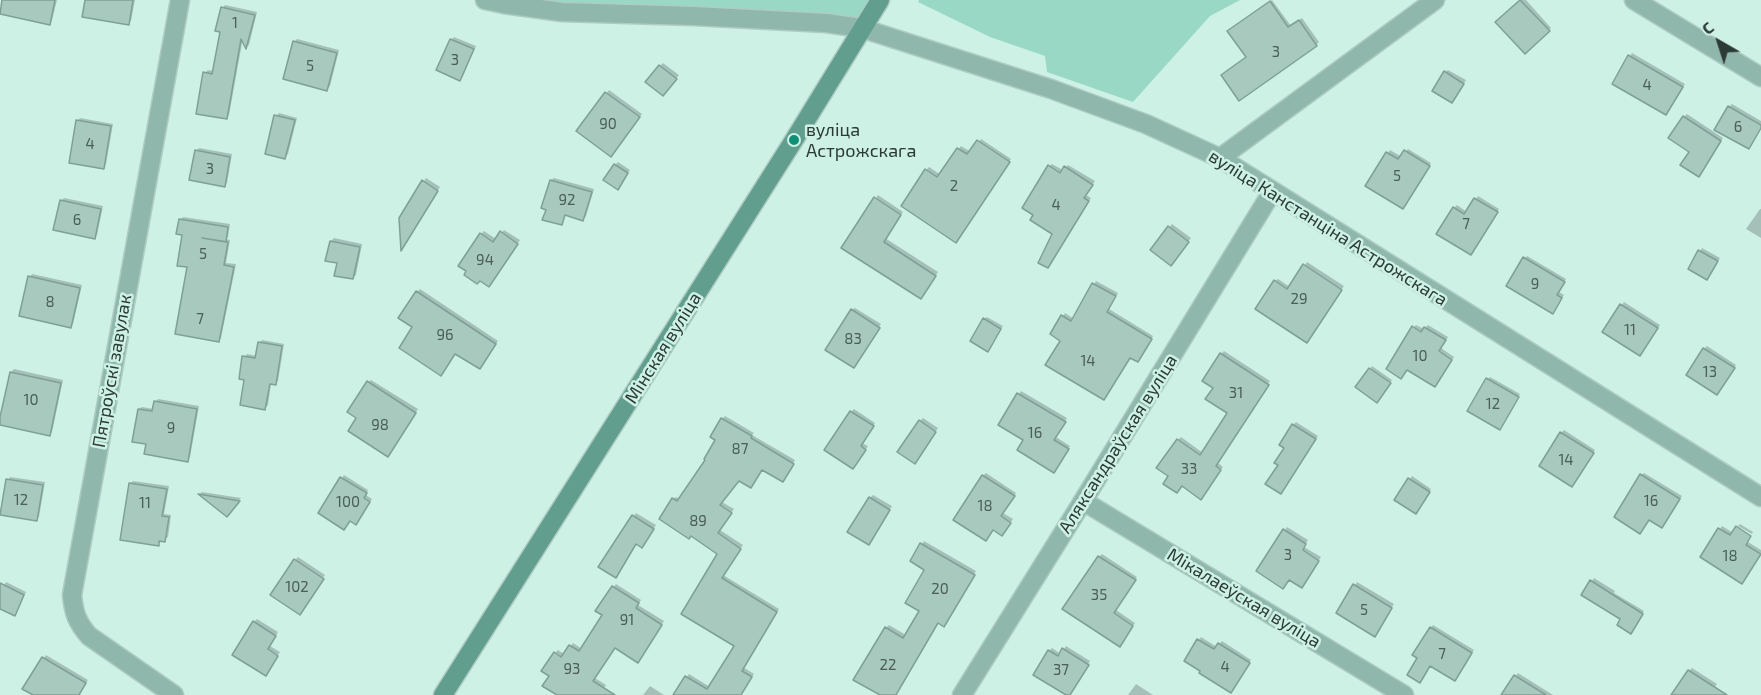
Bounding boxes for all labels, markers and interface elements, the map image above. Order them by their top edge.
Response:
north arrow [1689,12,1749,72]
house number: 1 [232,14,238,32]
text: С [1698,17,1717,38]
house number: 3 [1272,43,1280,61]
house number: 3 [451,51,459,69]
house number: 5 [306,57,314,75]
house number: 4 [1642,76,1652,94]
house number: 90 [599,115,617,133]
house number: 6 [1734,118,1742,136]
place label: вуліца Астрожскага [806,119,916,162]
marker: вуліца Астрожскага [787,133,801,147]
house number: 4 [85,135,95,153]
street label: вуліца Канстанціна Астрожскага [1205,145,1451,311]
house number: 3 [206,160,214,178]
house number: 5 [1393,167,1401,185]
house number: 2 [950,177,958,195]
house number: 92 [558,191,576,209]
house number: 4 [1051,196,1061,214]
house number: 6 [73,211,81,229]
house number: 7 [1462,215,1470,233]
house number: 5 [199,245,207,263]
house number: 94 [476,251,494,269]
house number: 9 [1531,275,1539,293]
street label: Мінская вуліца [620,288,706,408]
house number: 29 [1290,290,1308,308]
house number: 8 [45,293,55,311]
street label: Пятроўскі завулак [88,293,136,449]
house number: 7 [196,310,204,328]
house number: 11 [1624,321,1636,339]
house number: 96 [436,326,454,344]
house number: 83 [844,330,862,348]
house number: 10 [1412,347,1428,365]
street label: Аляксандраўская вуліца [1054,351,1182,537]
house number: 14 [1080,352,1096,370]
house number: 13 [1703,363,1717,381]
house number: 31 [1229,384,1243,402]
house number: 10 [23,391,39,409]
house number: 12 [1486,395,1500,413]
house number: 98 [371,416,389,434]
house number: 9 [167,419,175,437]
house number: 16 [1028,424,1042,442]
house number: 87 [732,440,748,458]
house number: 14 [1558,451,1574,469]
house number: 33 [1181,460,1197,478]
house number: 12 [14,491,28,509]
house number: 16 [1644,492,1658,510]
house number: 100 [336,493,360,511]
house number: 11 [139,494,151,512]
house number: 18 [977,497,993,515]
house number: 89 [689,512,707,530]
street label: Мікалаеўская вуліца [1163,544,1325,652]
house number: 3 [1284,546,1292,564]
house number: 18 [1722,547,1738,565]
house number: 102 [285,578,309,596]
house number: 20 [931,580,949,598]
house number: 35 [1091,586,1107,604]
house number: 5 [1360,601,1368,619]
house number: 91 [620,611,634,629]
house number: 7 [1438,645,1446,663]
house number: 22 [880,656,896,674]
house number: 4 [1220,658,1230,676]
house number: 93 [564,660,580,678]
house number: 37 [1053,661,1069,679]

